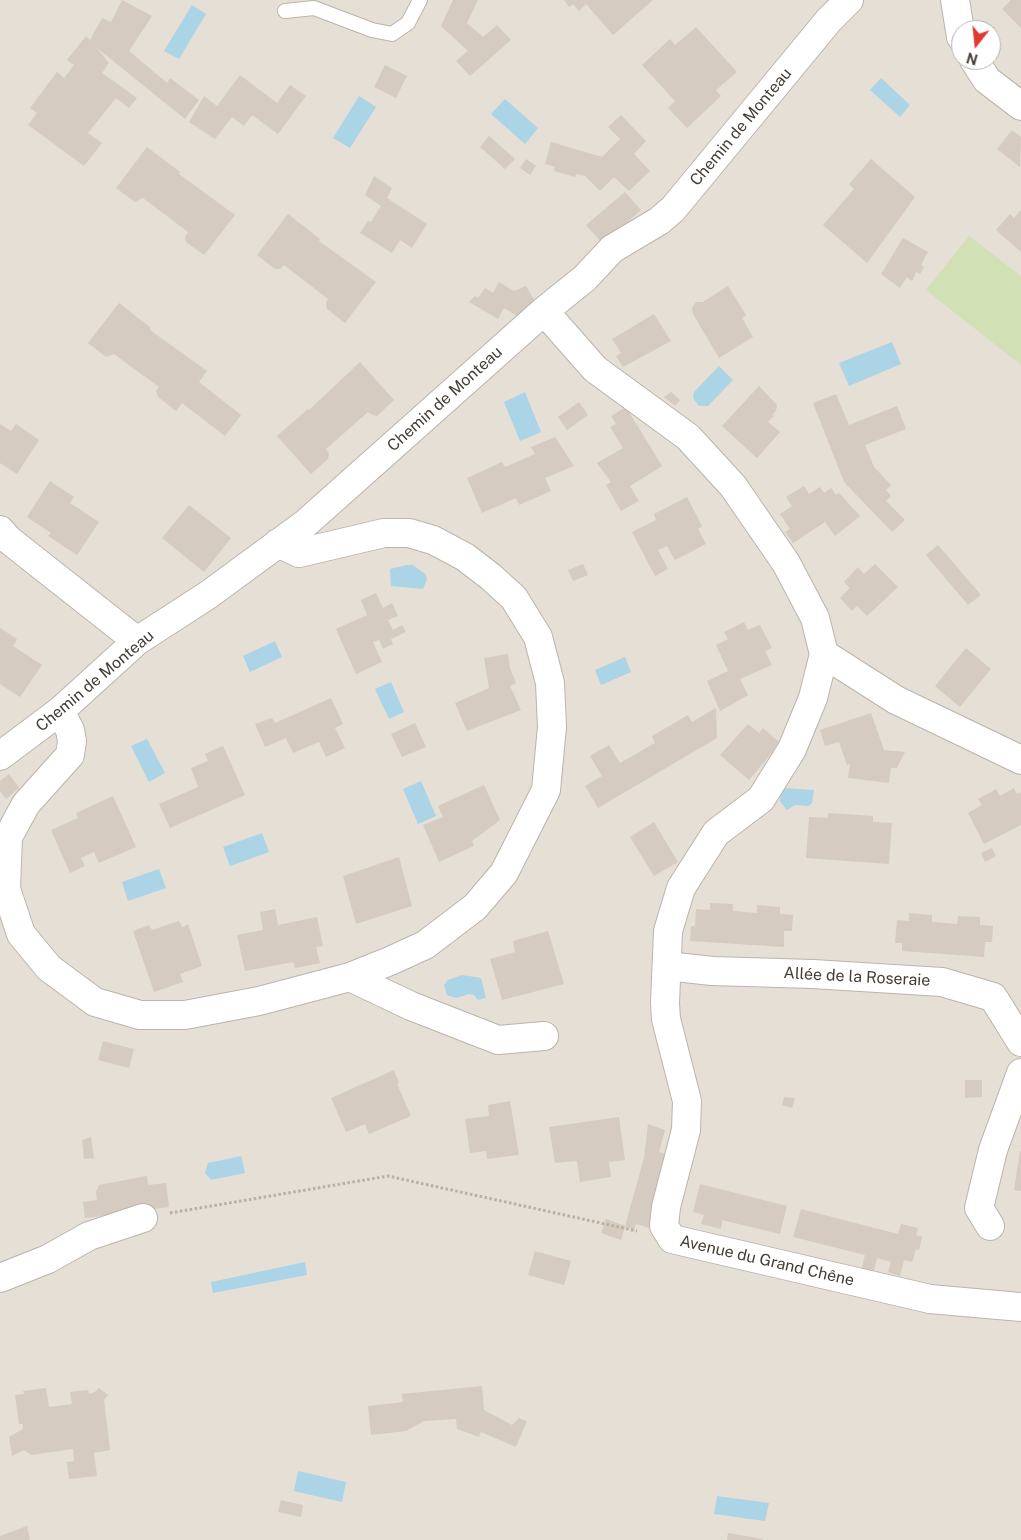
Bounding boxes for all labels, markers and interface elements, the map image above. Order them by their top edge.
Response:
north arrow [951,20,1001,70]
text: N [965,49,980,68]
street label: Chemin de Monteau [686,64,796,190]
street label: Chemin de Monteau [384,342,506,456]
street label: Chemin de Monteau [32,626,158,736]
street label: Allée de la Roseraie [783,964,931,990]
street label: Avenue du Grand Chêne [678,1232,856,1290]

